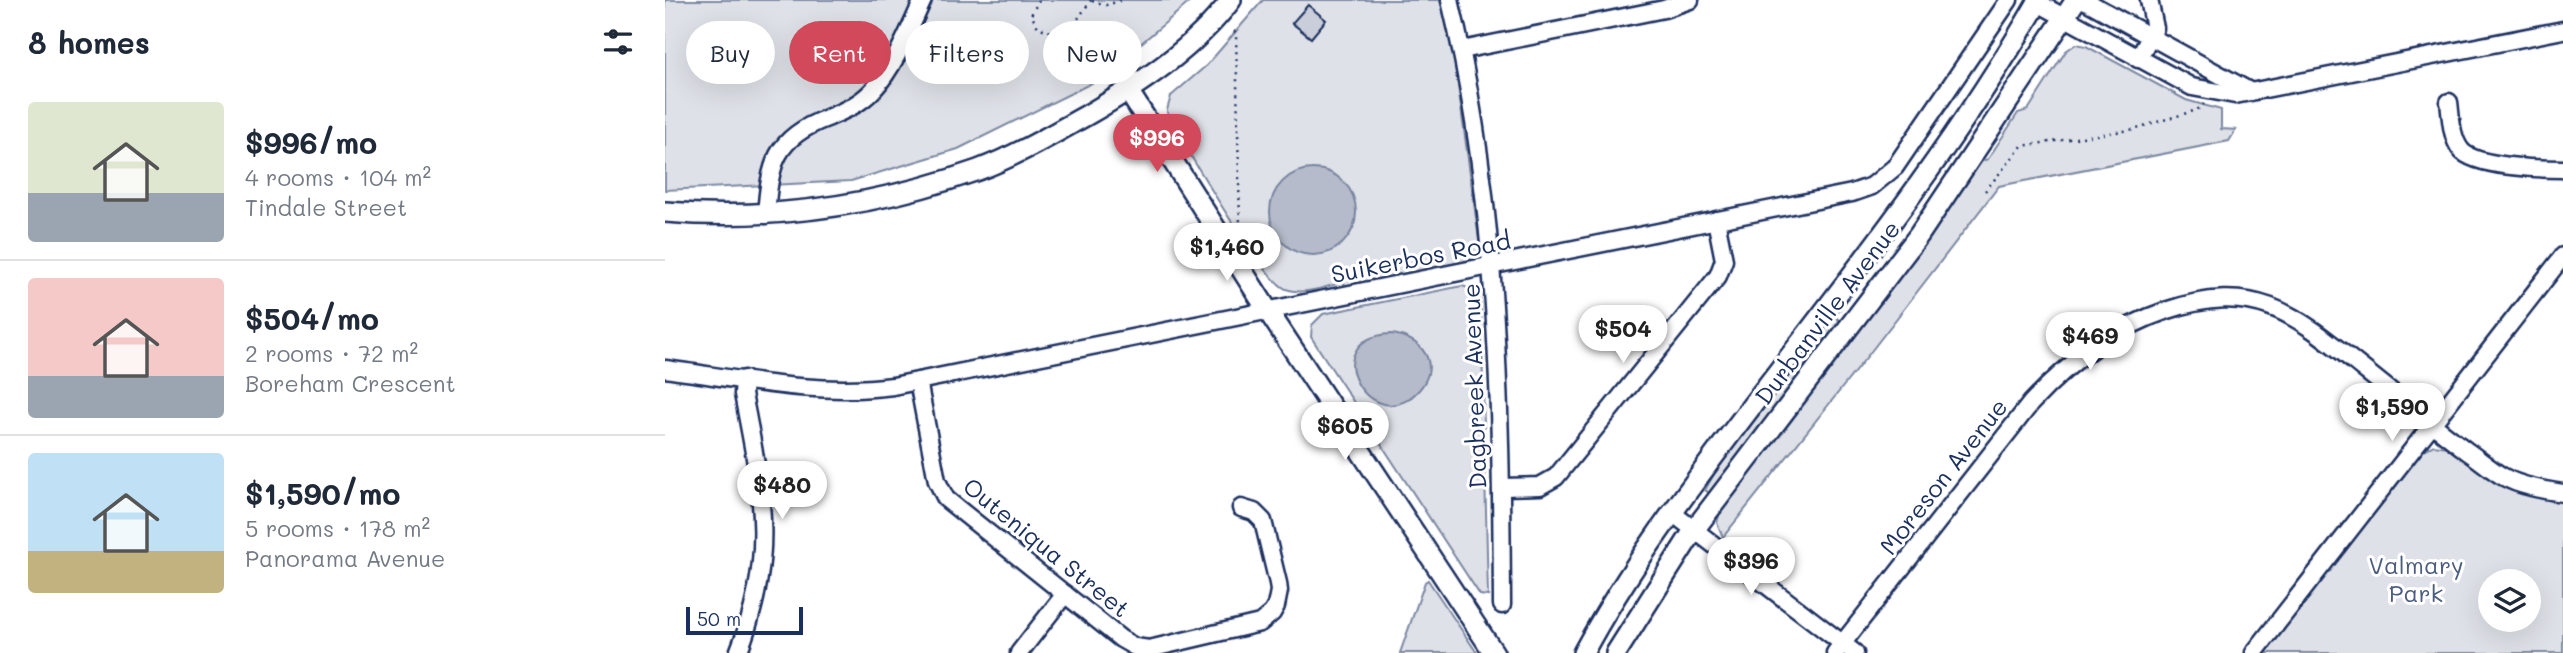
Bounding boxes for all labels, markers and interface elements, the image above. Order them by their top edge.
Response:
chip: Buy [686,21,775,84]
chip: Rent [789,21,891,84]
chip: Filters [905,21,1029,84]
chip: New [1043,21,1142,84]
text: 8 homes [28,22,150,62]
icon: filters [599,23,637,61]
pin: $996 [1116,114,1198,174]
text: $996/mo [245,122,377,162]
text: $996 [1129,122,1185,152]
icon: home [84,130,168,214]
text: 4 rooms · 104 m² [245,162,431,192]
text: Tindale Street [245,192,407,222]
street label: Durbanville Avenue [1747,214,1906,410]
pin: $1,460 [1170,224,1284,283]
street label: Suikerbos Road [1328,224,1513,289]
text: $1,460 [1190,231,1264,261]
street label: Dagbreek Avenue [1454,283,1493,489]
text: $504/mo [245,298,379,338]
icon: home [84,306,168,390]
pin: $504 [1582,306,1664,365]
pin: $469 [2049,312,2131,372]
text: $504 [1594,313,1652,343]
text: $469 [2062,320,2118,350]
text: 2 rooms · 72 m² [245,338,418,368]
text: Boreham Crescent [245,368,456,398]
pin: $1,590 [2335,384,2449,443]
text: $1,590 [2355,391,2429,421]
street label: Moreson Avenue [1872,392,2014,561]
pin: $605 [1304,402,1386,462]
text: $605 [1317,410,1373,440]
pin: $480 [741,462,823,521]
text: $480 [753,469,811,499]
street label: Outeniqua Street [957,470,1137,624]
text: $1,590/mo [245,473,400,513]
icon: home [84,481,168,565]
text: 5 rooms · 178 m² [245,513,430,543]
pin: $396 [1710,538,1792,597]
text: Panorama Avenue [245,543,445,573]
text: $396 [1723,545,1779,575]
park label: Valmary Park [2368,549,2464,608]
map controls [2478,569,2541,632]
button: layers [2478,569,2541,632]
scale bar [686,604,803,636]
text: 50 m [697,606,741,631]

